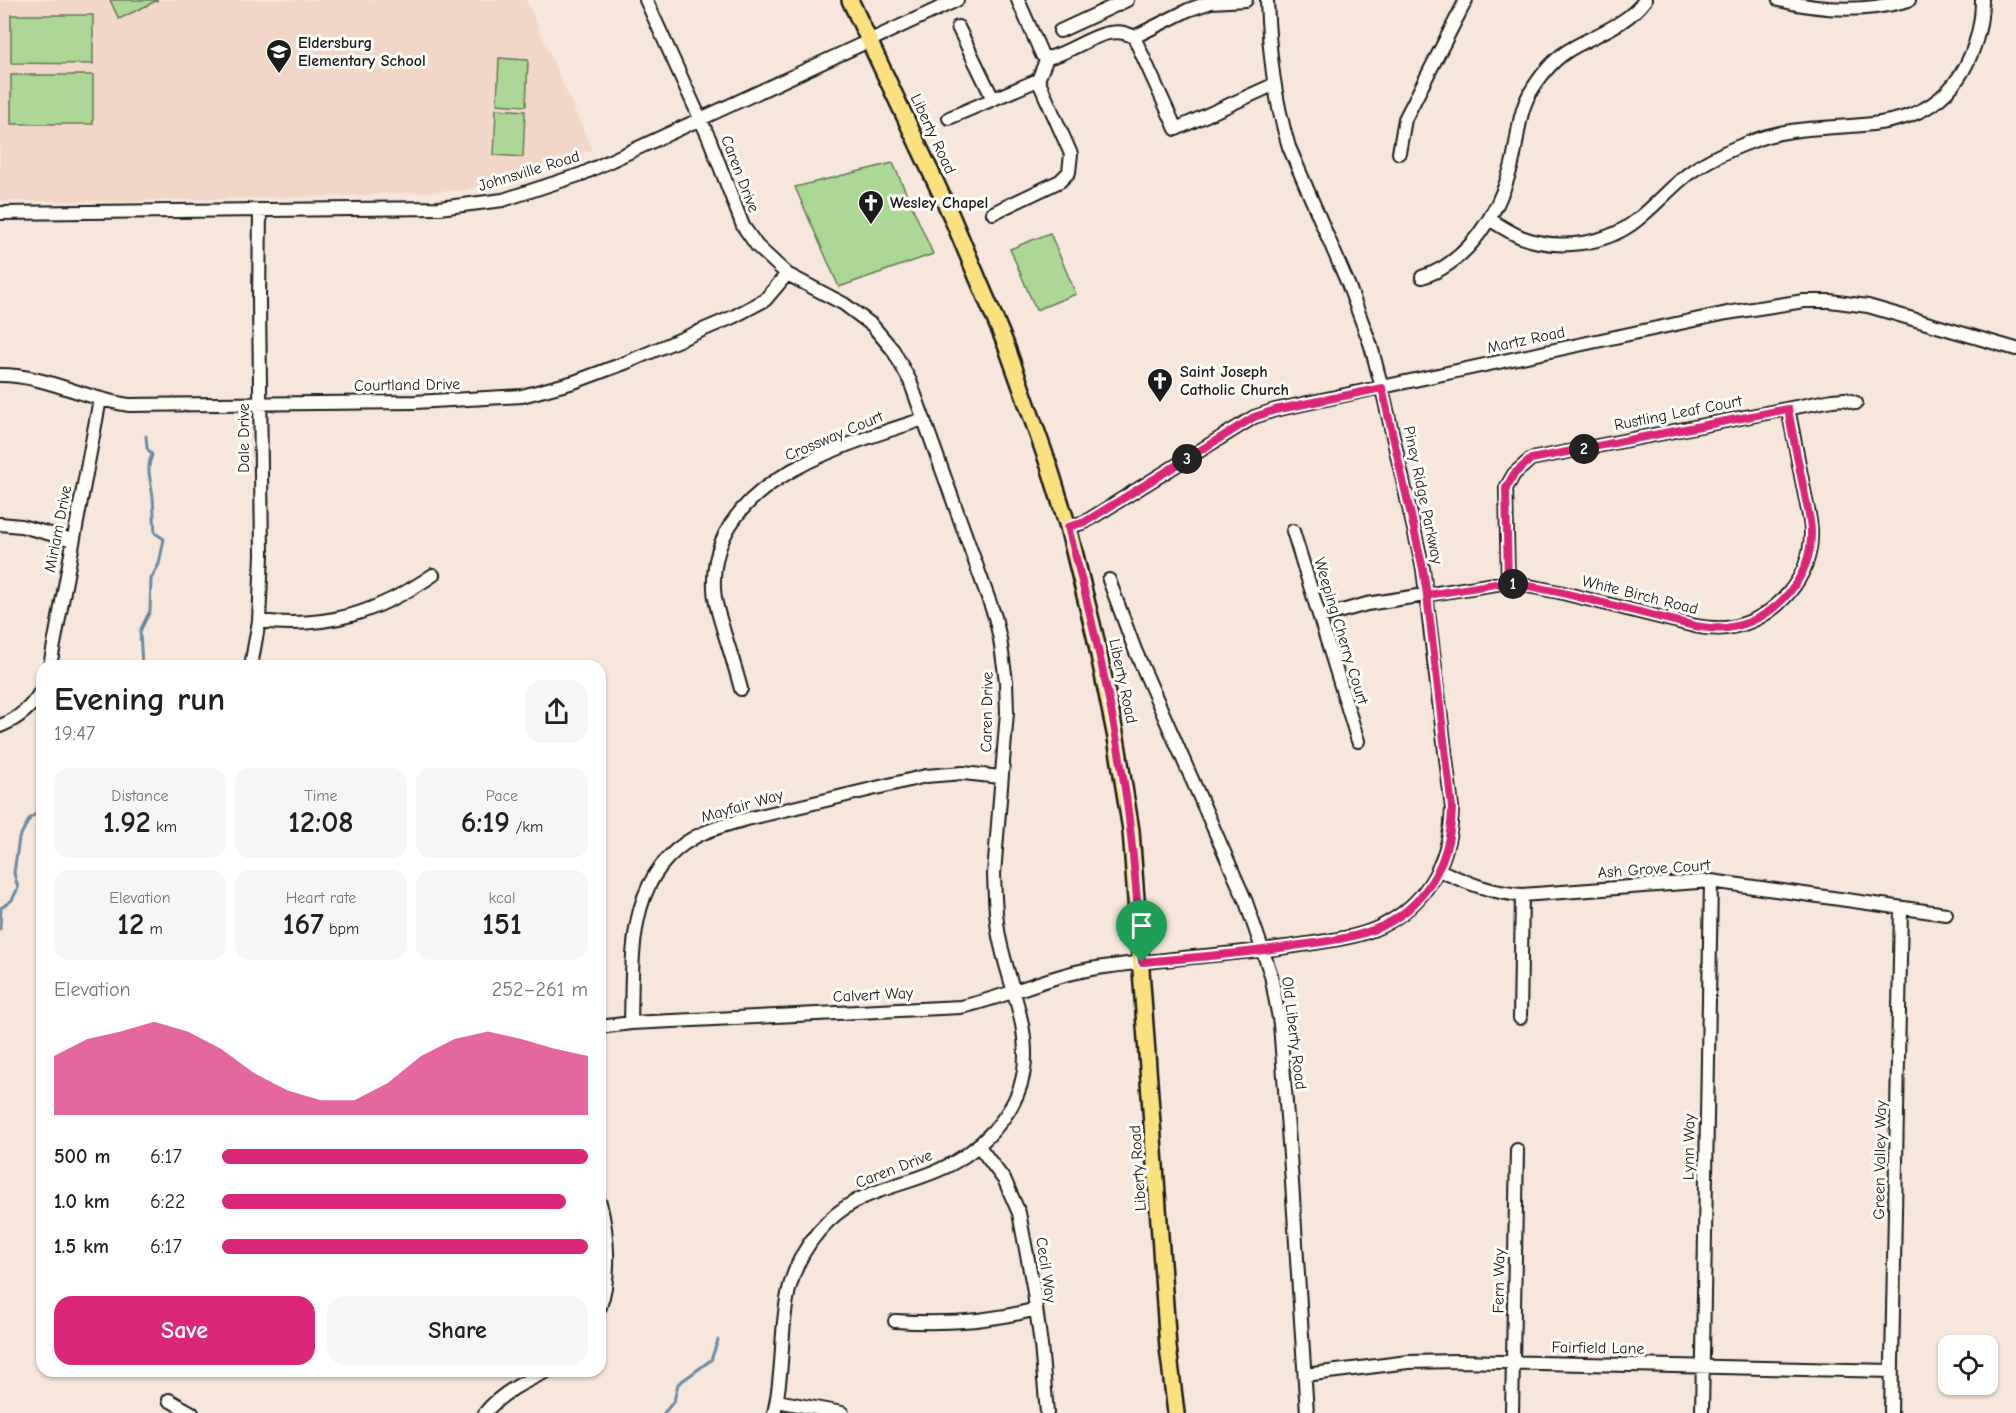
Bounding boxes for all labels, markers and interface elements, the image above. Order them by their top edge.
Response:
place label: Eldersburg Elementary School [298,34,426,70]
school or university icon: Eldersburg Elementary School [264,37,294,75]
street label: Liberty Road [907,91,959,177]
street label: Caren Drive [717,133,763,215]
street label: Johnsville Road [476,147,582,195]
church icon: Wesley Chapel [856,188,886,226]
place label: Wesley Chapel [890,194,988,212]
street label: Martz Road [1485,323,1567,357]
place label: Saint Joseph Catholic Church [1180,363,1289,399]
church icon: Saint Joseph Catholic Church [1145,366,1175,404]
street label: Courtland Drive [354,375,460,395]
street label: Rustling Leaf Court [1612,392,1744,434]
street label: Dale Drive [235,403,253,473]
street label: Crossway Court [782,407,886,465]
street label: Piney Ridge Parkway [1400,424,1447,567]
pin: 2 [1569,434,1599,464]
text: 2 [1580,440,1588,458]
pin: 3 [1172,444,1202,474]
text: 3 [1183,450,1191,468]
street label: Miriam Drive [41,484,75,574]
street label: Weeping Cherry Court [1310,555,1372,707]
pin: 1 [1498,569,1528,599]
street label: White Birch Road [1580,572,1700,618]
text: 1 [1510,575,1516,593]
street label: Liberty Road [1105,637,1141,725]
street label: Caren Drive [977,671,997,753]
text: Evening run [54,680,225,718]
button: share [525,680,588,743]
text: 19:47 [54,722,95,745]
street label: Mayfair Way [699,785,786,826]
text: Distance [111,787,169,805]
text: Time [304,787,338,805]
text: Pace [486,787,518,805]
text: 1.92 [103,805,151,840]
text: 12:08 [288,805,354,840]
text: 6:19 [461,805,510,840]
text: km [151,818,177,836]
text: /km [510,818,543,836]
street label: Ash Grove Court [1597,856,1711,882]
text: Elevation [109,889,171,907]
text: Heart rate [286,889,356,907]
text: kcal [489,889,515,907]
pin [1116,900,1167,962]
text: 12 [117,907,144,942]
text: 167 [283,907,324,942]
text: 151 [482,907,522,942]
icon: arrive [1125,909,1158,942]
text: m [144,920,163,938]
text: bpm [324,920,359,938]
street label: Old Liberty Road [1278,975,1310,1091]
text: Elevation [54,978,131,1001]
text: 252–261 m [492,978,588,1001]
street label: Calvert Way [832,984,914,1006]
street label: Green Valley Way [1870,1099,1890,1220]
street label: Lynn Way [1679,1113,1699,1180]
street label: Liberty Road [1126,1124,1150,1212]
text: 500 m [54,1145,111,1168]
text: 6:17 [150,1145,182,1168]
street label: Caren Drive [853,1146,935,1192]
text: 1.0 km [54,1190,110,1213]
text: 6:22 [150,1190,185,1213]
text: 1.5 km [54,1235,109,1258]
text: 6:17 [150,1235,182,1258]
street label: Cecil Way [1032,1236,1060,1305]
street label: Fern Way [1489,1247,1509,1314]
button: Save [54,1296,315,1365]
button: Share [327,1296,588,1365]
map controls [1938,1335,1998,1395]
button: locate [1938,1335,1998,1395]
street label: Fairfield Lane [1551,1338,1645,1358]

